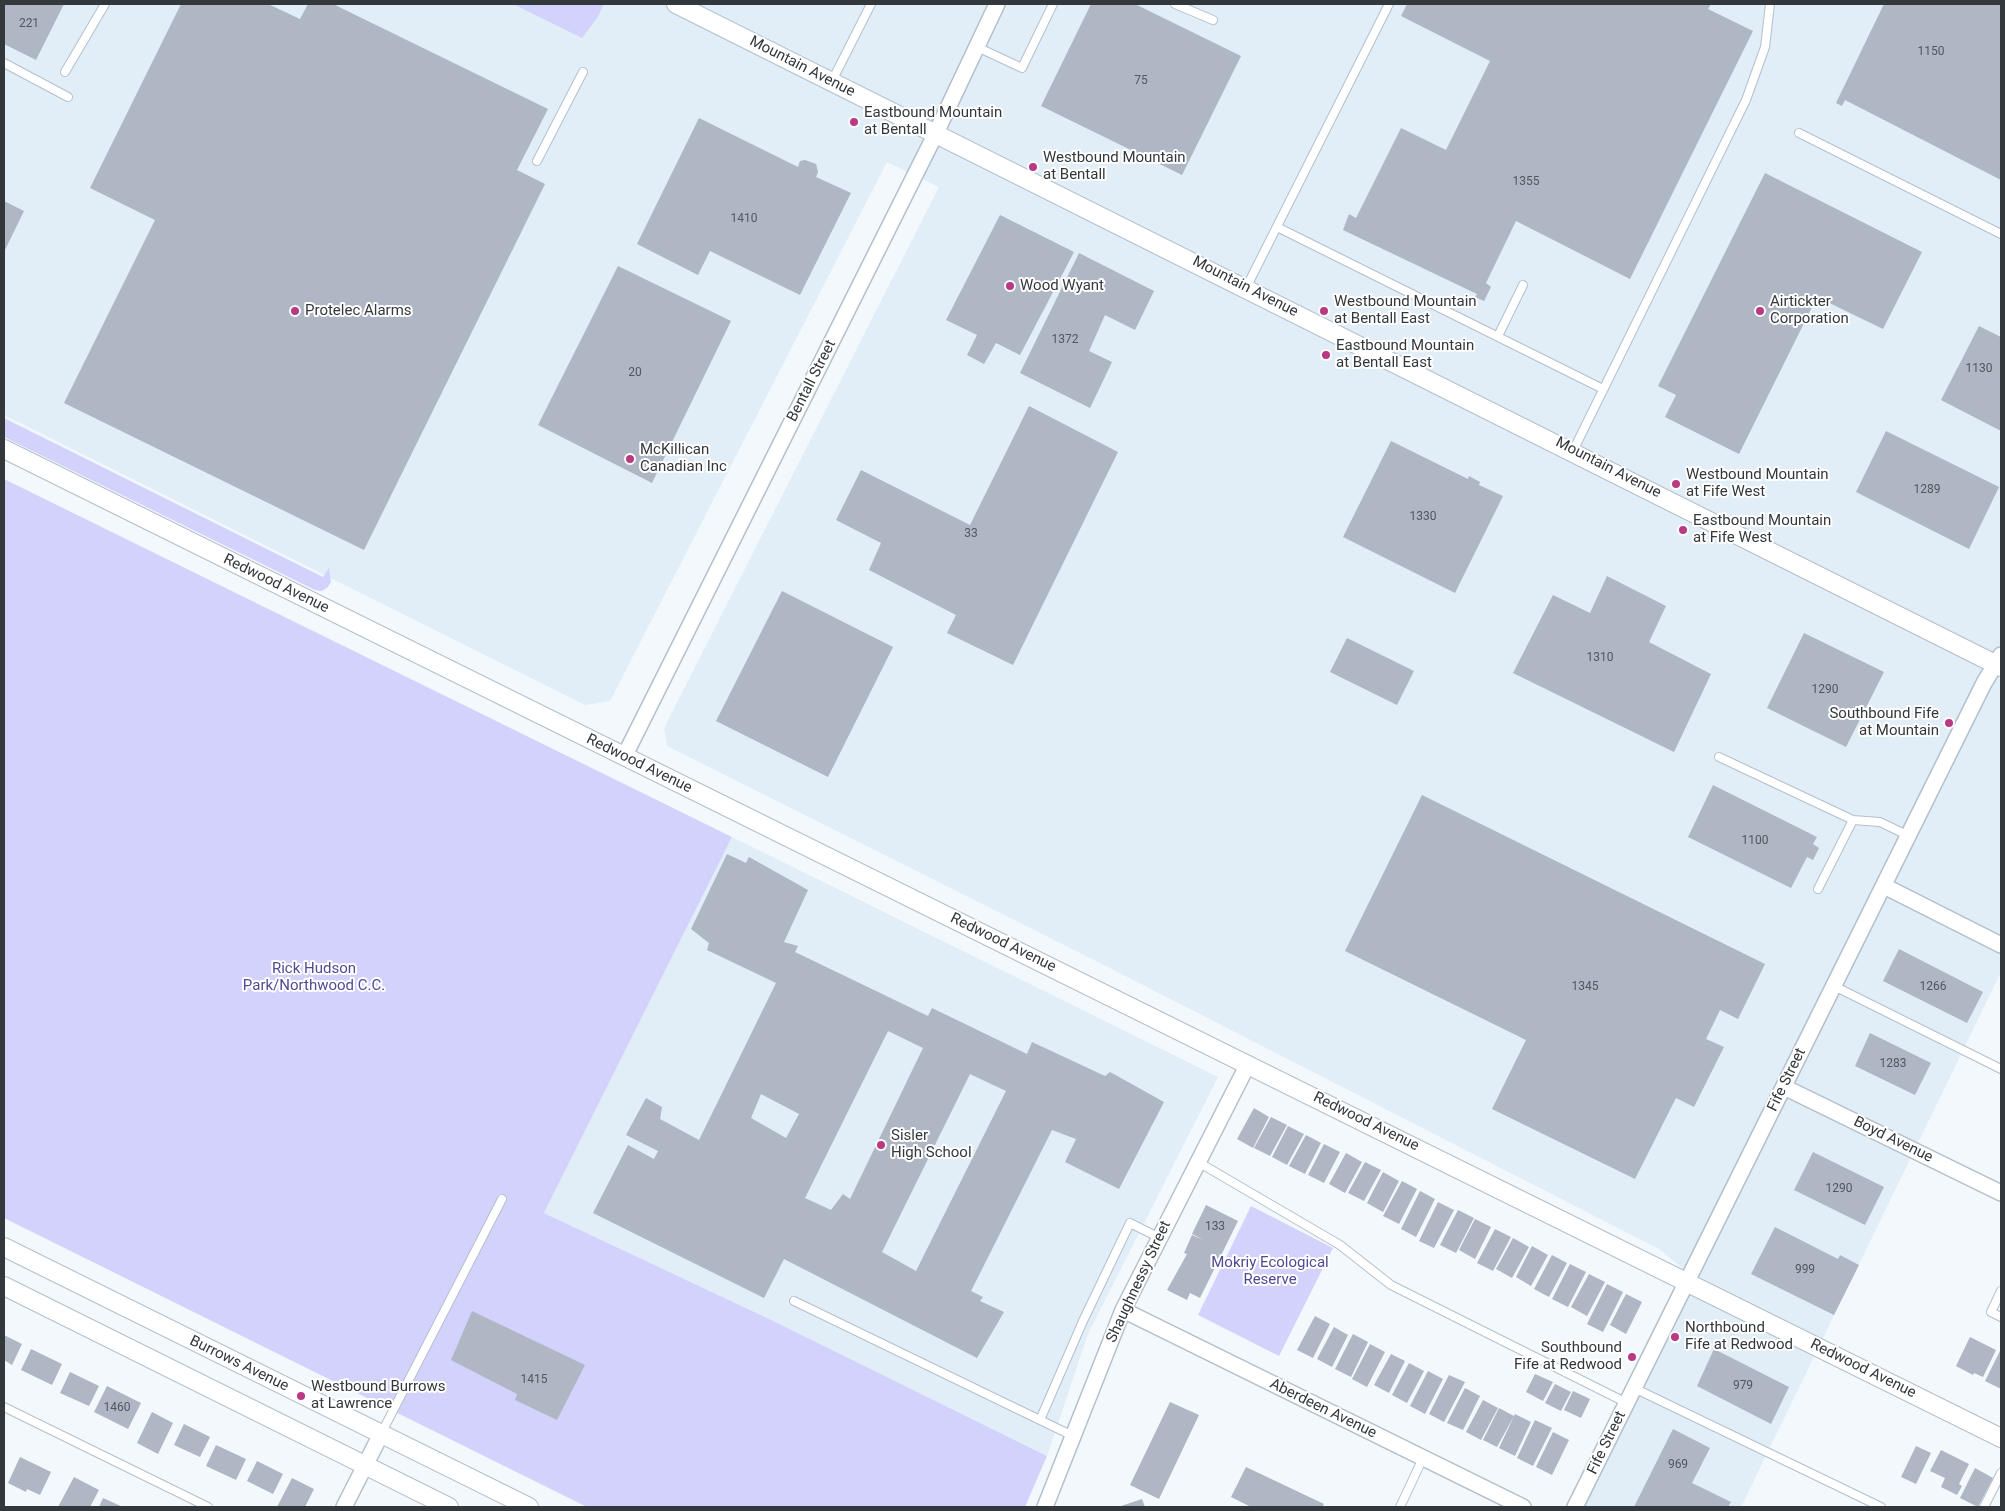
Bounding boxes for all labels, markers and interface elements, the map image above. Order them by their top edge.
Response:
house number: 221 [19,17,39,31]
street label: Mountain Avenue [746,33,858,101]
house number: 1150 [1918,45,1944,59]
house number: 75 [1134,74,1148,88]
place label: Eastbound Mountain at Bentall [864,104,1002,139]
marker: Eastbound Mountain at Bentall [848,116,860,128]
place label: Westbound Mountain at Bentall [1043,149,1186,184]
marker: Westbound Mountain at Bentall [1027,161,1039,173]
house number: 1355 [1513,175,1539,189]
house number: 1410 [731,212,757,226]
street label: Mountain Avenue [1189,253,1301,321]
place label: Wood Wyant [1020,277,1104,295]
marker: Wood Wyant [1004,280,1016,292]
place label: Westbound Mountain at Bentall East [1334,293,1477,328]
place label: Airtickter Corporation [1770,293,1849,328]
place label: Protelec Alarms [305,302,412,320]
marker: Protelec Alarms [289,305,301,317]
marker: Westbound Mountain at Bentall East [1318,305,1330,317]
marker: Airtickter Corporation [1754,305,1766,317]
house number: 1372 [1052,333,1078,347]
street label: Bentall Street [784,337,840,425]
place label: Eastbound Mountain at Bentall East [1336,337,1474,372]
marker: Eastbound Mountain at Bentall East [1320,349,1332,361]
house number: 1130 [1966,362,1992,376]
house number: 20 [628,366,642,380]
street label: Mountain Avenue [1552,434,1664,502]
place label: McKillican Canadian Inc [640,441,727,476]
marker: McKillican Canadian Inc [624,453,636,465]
place label: Westbound Mountain at Fife West [1686,466,1829,501]
marker: Westbound Mountain at Fife West [1670,478,1682,490]
house number: 1289 [1914,483,1940,497]
house number: 1330 [1410,510,1436,524]
place label: Eastbound Mountain at Fife West [1693,512,1831,547]
marker: Eastbound Mountain at Fife West [1677,524,1689,536]
house number: 33 [964,527,978,541]
street label: Redwood Avenue [220,551,332,617]
house number: 1310 [1587,651,1613,665]
house number: 1290 [1812,683,1838,697]
place label: Southbound Fife at Mountain [1829,705,1939,740]
marker: Southbound Fife at Mountain [1943,717,1955,729]
street label: Redwood Avenue [583,731,695,797]
house number: 1100 [1742,834,1768,848]
street label: Redwood Avenue [947,910,1059,976]
park label: Rick Hudson Park/Northwood C.C. [243,960,385,995]
house number: 1345 [1572,980,1598,994]
house number: 1266 [1920,980,1946,994]
street label: Fife Street [1764,1045,1810,1115]
house number: 1283 [1880,1057,1906,1071]
street label: Redwood Avenue [1310,1089,1422,1155]
street label: Boyd Avenue [1850,1113,1936,1167]
place label: Sisler High School [891,1127,972,1162]
marker: Sisler High School [875,1139,887,1151]
house number: 1290 [1826,1182,1852,1196]
street label: Shaughnessy Street [1103,1218,1175,1346]
house number: 133 [1205,1220,1225,1234]
park label: Mokriy Ecological Reserve [1211,1254,1329,1289]
house number: 999 [1795,1263,1815,1277]
place label: Northbound Fife at Redwood [1685,1319,1793,1354]
marker: Northbound Fife at Redwood [1669,1331,1681,1343]
street label: Burrows Avenue [187,1332,291,1396]
street label: Redwood Avenue [1807,1336,1919,1402]
place label: Southbound Fife at Redwood [1514,1339,1622,1374]
marker: Southbound Fife at Redwood [1626,1351,1638,1363]
house number: 1415 [521,1373,547,1387]
street label: Aberdeen Avenue [1267,1375,1379,1443]
place label: Westbound Burrows at Lawrence [311,1378,446,1413]
house number: 979 [1733,1379,1753,1393]
marker: Westbound Burrows at Lawrence [295,1390,307,1402]
house number: 1460 [104,1401,130,1415]
street label: Fife Street [1584,1408,1630,1478]
house number: 969 [1668,1458,1688,1472]

